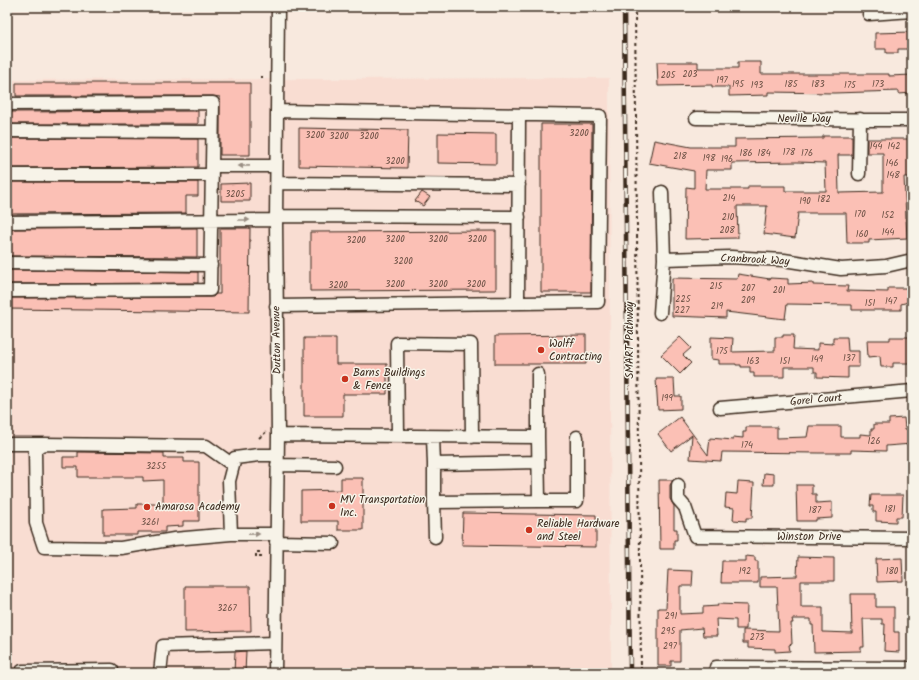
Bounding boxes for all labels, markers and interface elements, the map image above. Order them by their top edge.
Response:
house number: 203 [683,67,697,82]
house number: 205 [661,68,676,83]
house number: 197 [716,73,729,88]
house number: 195 [732,77,745,92]
house number: 185 [784,77,799,92]
house number: 183 [811,77,825,92]
house number: 173 [872,77,884,92]
house number: 193 [751,78,763,93]
house number: 175 [844,78,857,93]
street label: Neville Way [777,110,832,128]
house number: 3200 [569,126,589,141]
house number: 3200 [305,128,325,143]
house number: 3200 [329,129,349,144]
house number: 3200 [359,129,379,144]
house number: 144 [870,139,882,154]
house number: 142 [887,139,901,154]
house number: 178 [783,145,796,160]
house number: 186 [739,146,753,161]
house number: 184 [757,146,771,161]
house number: 176 [801,146,813,161]
house number: 218 [673,149,687,164]
house number: 198 [703,151,716,166]
house number: 196 [721,152,733,167]
house number: 3200 [385,154,405,169]
house number: 146 [886,156,898,171]
one-way arrow [238,162,250,169]
house number: 148 [886,168,900,183]
house number: 3205 [225,187,246,202]
house number: 214 [722,191,736,206]
house number: 182 [817,192,831,207]
house number: 190 [799,194,811,209]
house number: 170 [854,207,866,222]
house number: 152 [882,208,894,223]
house number: 210 [722,210,735,225]
one-way arrow [238,217,251,223]
house number: 208 [719,223,735,238]
house number: 144 [882,225,894,240]
house number: 160 [856,227,869,242]
house number: 3200 [385,232,405,247]
house number: 3200 [428,232,448,247]
house number: 3200 [467,232,487,247]
house number: 3200 [346,233,366,248]
street label: Cranbrook Way [720,249,791,271]
house number: 3200 [393,254,413,269]
house number: 3200 [385,277,405,292]
house number: 3200 [428,277,448,292]
house number: 3200 [466,277,486,292]
house number: 3200 [328,278,348,293]
house number: 215 [710,279,724,294]
house number: 207 [741,281,756,296]
house number: 201 [773,283,785,298]
house number: 225 [675,292,692,307]
house number: 209 [741,293,756,308]
house number: 147 [885,294,898,309]
house number: 151 [865,296,875,311]
house number: 219 [711,299,724,314]
street label: SMART Pathway [621,301,639,378]
house number: 227 [675,303,690,318]
street label: Dutton Avenue [267,306,287,374]
place label: Wolff Contracting [549,335,602,366]
house number: 175 [716,344,729,359]
marker: Wolff Contracting [536,345,546,355]
house number: 137 [843,351,856,366]
house number: 149 [811,352,824,367]
house number: 163 [747,354,759,369]
house number: 151 [780,354,790,369]
place label: Barns Buildings & Fence [353,364,426,395]
marker: Barns Buildings & Fence [340,374,350,384]
street label: Gorel Court [789,389,844,411]
house number: 199 [661,391,673,406]
house number: 126 [867,434,881,449]
house number: 174 [741,438,753,453]
house number: 3255 [146,459,167,474]
place label: MV Transportation Inc. [340,491,425,522]
place label: Amarosa Academy [155,498,240,516]
marker: MV Transportation Inc. [327,501,337,511]
marker: Amarosa Academy [142,502,152,512]
house number: 181 [884,502,896,517]
house number: 187 [809,503,822,518]
house number: 3261 [141,515,159,530]
place label: Reliable Hardware and Steel [537,515,620,546]
marker: Reliable Hardware and Steel [524,525,534,535]
street label: Winston Drive [777,528,841,546]
one-way arrow [248,530,260,537]
house number: 192 [739,564,751,579]
house number: 180 [886,564,899,579]
house number: 3267 [217,601,238,616]
house number: 291 [665,609,677,624]
house number: 295 [661,624,676,639]
house number: 273 [750,630,764,645]
house number: 297 [663,639,678,654]

